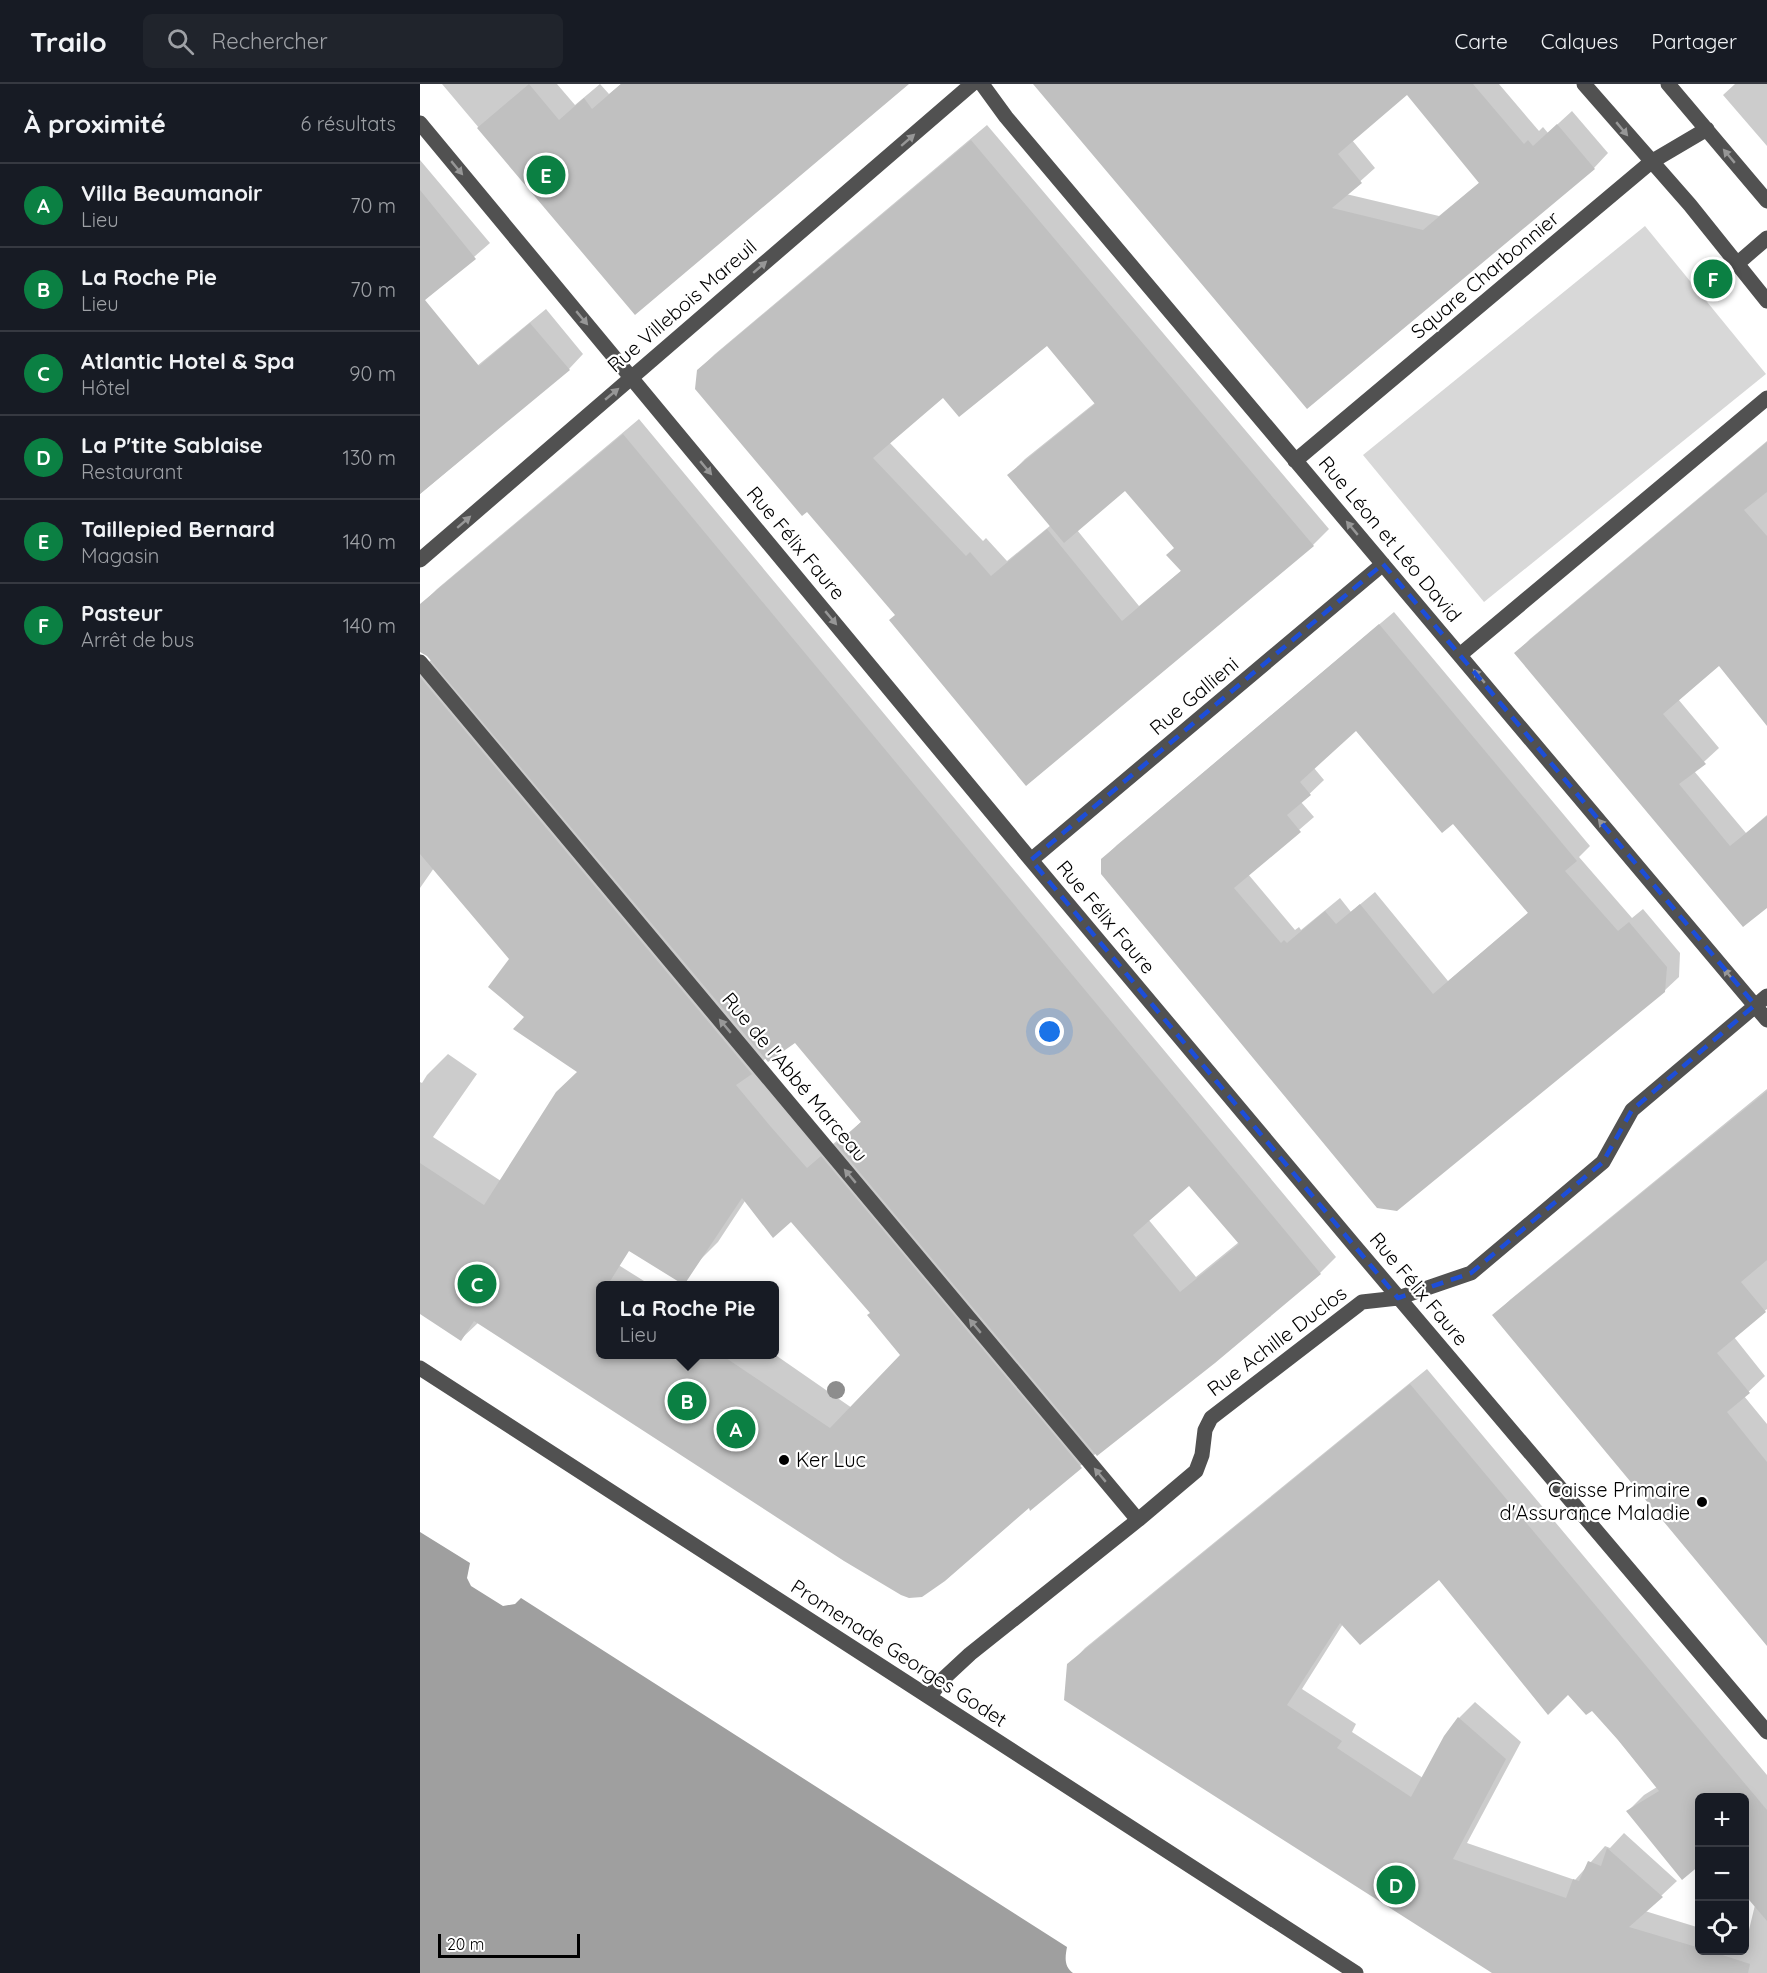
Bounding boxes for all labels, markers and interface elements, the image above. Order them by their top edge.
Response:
search box [143,14,563,68]
text: Trailo [30,24,107,59]
icon: search [164,25,197,58]
text: Rechercher [212,27,328,55]
text: Carte [1454,28,1508,54]
text: Calques [1541,28,1618,54]
text: Partager [1651,28,1737,54]
text: À proximité [24,107,166,140]
text: 6 résultats [300,111,396,136]
one-way arrow [1615,121,1628,136]
one-way arrow [900,134,915,147]
one-way arrow [1723,148,1736,164]
pin: E [526,152,566,197]
one-way arrow [451,160,464,176]
text: Villa Beaumanoir [81,179,263,207]
text: A [37,193,50,218]
text: 70 m [350,193,396,218]
street label: Square Charbonnier [1406,205,1564,344]
text: Lieu [81,207,119,232]
street label: Rue Villebois Mareuil [602,234,762,377]
pin: F [1694,256,1732,302]
one-way arrow [752,261,767,274]
text: La Roche Pie [81,263,217,291]
text: B [37,277,50,302]
text: 70 m [350,277,396,302]
text: Lieu [81,291,119,316]
one-way arrow [575,310,588,325]
text: Atlantic Hotel & Spa [81,347,295,375]
text: C [37,361,50,386]
text: 90 m [349,361,396,386]
text: Hôtel [81,375,130,400]
one-way arrow [604,388,619,401]
text: La P'tite Sablaise [81,431,263,459]
text: D [36,445,51,470]
text: 130 m [343,445,396,470]
street label: Rue Léon et Léo David [1314,451,1467,627]
text: Restaurant [81,459,183,484]
one-way arrow [700,460,713,476]
street label: Rue Félix Faure [742,481,851,605]
text: Taillepied Bernard [81,515,275,543]
one-way arrow [456,516,471,529]
one-way arrow [1346,521,1359,536]
text: E [38,529,49,554]
text: 140 m [343,529,396,554]
text: Magasin [81,543,159,568]
text: Pasteur [81,599,163,627]
one-way arrow [824,610,837,625]
text: F [38,613,49,638]
text: 140 m [343,613,396,638]
text: Arrêt de bus [81,627,194,652]
street label: Rue Gallieni [1144,651,1243,740]
one-way arrow [1473,669,1486,684]
one-way arrow [1598,819,1611,834]
street label: Rue Félix Faure [1052,855,1161,979]
one-way arrow [1723,968,1736,983]
street label: Rue de l'Abbé Marceau [717,987,874,1167]
your location [1035,1017,1064,1046]
one-way arrow [719,1019,732,1034]
one-way arrow [844,1169,857,1184]
street label: Rue Félix Faure [1365,1227,1474,1351]
pin: C [458,1262,496,1306]
street label: Rue Achille Duclos [1202,1280,1351,1401]
popup [596,1281,779,1359]
text: La Roche Pie [620,1294,755,1322]
one-way arrow [969,1319,982,1334]
text: Lieu [620,1322,657,1347]
pin: B [668,1378,706,1424]
pin: A [716,1406,756,1452]
place label: Ker Luc [796,1447,866,1472]
marker: Ker Luc [777,1453,791,1467]
one-way arrow [1094,1468,1107,1483]
place label: Caisse Primaire d'Assurance Maladie [1500,1477,1690,1525]
marker: Caisse Primaire d'Assurance Maladie [1695,1495,1709,1509]
street label: Promenade Georges Godet [787,1573,1012,1732]
map controls [1695,1793,1749,1955]
button: + [1695,1793,1749,1847]
button: − [1695,1847,1749,1901]
pin: D [1376,1862,1416,1908]
button: locate [1695,1901,1749,1955]
scale bar [438,1931,580,1958]
text: 20 m [447,1934,484,1954]

